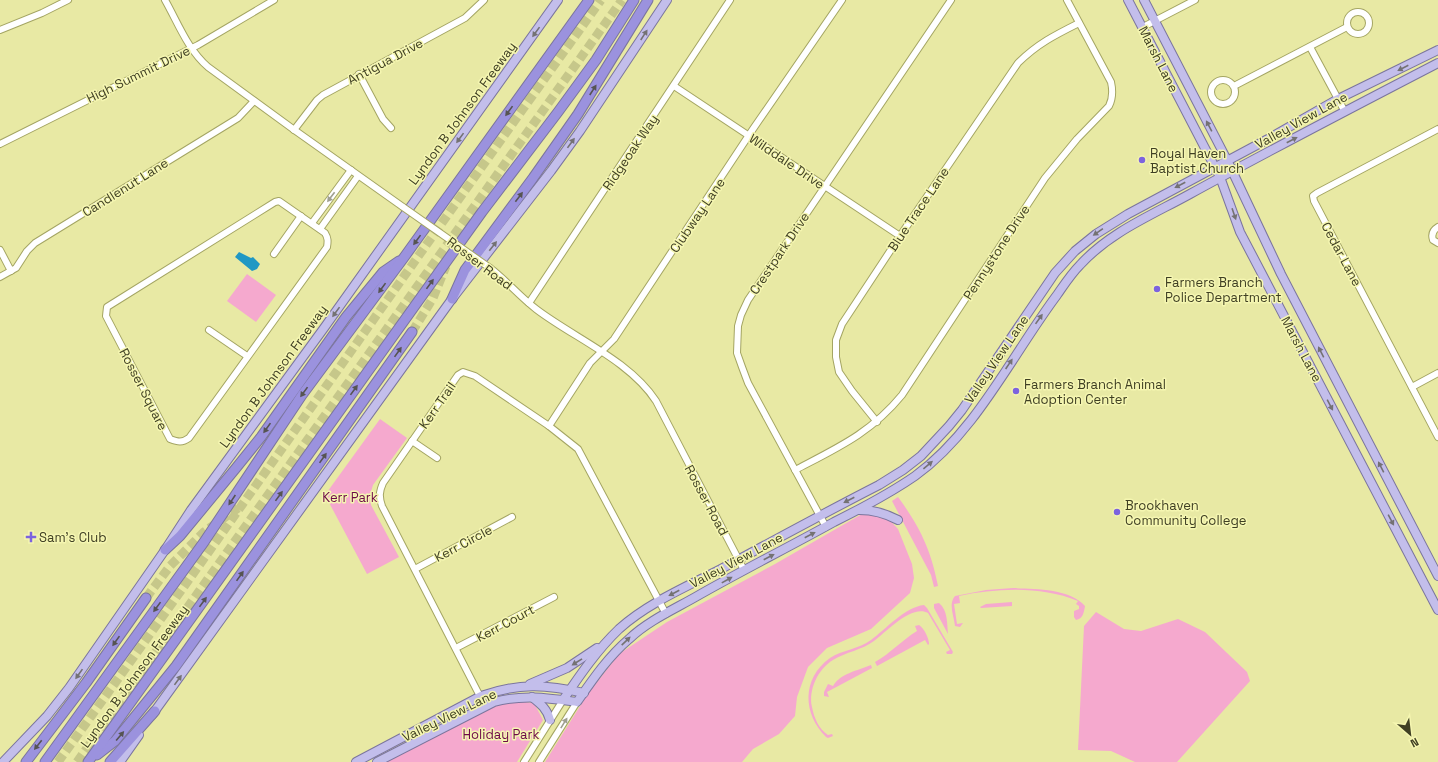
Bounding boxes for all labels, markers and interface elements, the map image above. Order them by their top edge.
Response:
street label: Marsh Lane [1135,23,1182,95]
one-way arrow [532,26,540,37]
one-way arrow [640,29,647,41]
street label: Antigua Drive [344,34,426,89]
street label: Lyndon B Johnson Freeway [405,38,520,188]
street label: High Summit Drive [84,42,193,107]
one-way arrow [1397,64,1409,71]
one-way arrow [589,85,597,95]
street label: Valley View Lane [1252,88,1350,153]
one-way arrow [505,106,513,117]
street label: Ridgeoak Way [599,111,662,194]
one-way arrow [1206,120,1213,131]
street label: Wilddale Drive [746,130,828,193]
one-way arrow [456,132,464,143]
one-way arrow [1286,136,1297,143]
one-way arrow [567,137,575,148]
place label: Royal Haven Baptist Church [1150,145,1244,177]
street label: Candlenut Lane [79,154,172,221]
marker: Royal Haven Baptist Church [1137,155,1147,165]
street label: Blue Trace Lane [884,164,953,255]
street label: Clubway Lane [666,175,729,256]
one-way arrow [1174,182,1186,189]
one-way arrow [327,191,336,202]
one-way arrow [515,192,523,202]
street label: Pennystone Drive [959,202,1033,303]
one-way arrow [1231,208,1237,220]
street label: Crestpark Drive [746,209,813,298]
street label: Cedar Lane [1318,219,1366,289]
one-way arrow [1093,228,1103,236]
street label: Rosser Road [444,233,516,294]
one-way arrow [413,234,421,245]
one-way arrow [489,241,497,252]
place label: Farmers Branch Police Department [1165,274,1282,306]
one-way arrow [426,279,434,290]
one-way arrow [378,283,386,293]
marker: Farmers Branch Police Department [1152,284,1162,294]
street label: Lyndon B Johnson Freeway [216,301,331,451]
one-way arrow [332,306,340,317]
street label: Valley View Lane [961,312,1032,407]
street label: Marsh Lane [1277,313,1326,385]
one-way arrow [1035,314,1043,325]
street label: Rosser Square [116,345,172,433]
one-way arrow [1318,346,1325,358]
one-way arrow [394,347,402,358]
one-way arrow [1005,359,1013,369]
place label: Farmers Branch Animal Adoption Center [1024,376,1166,408]
street label: Kerr Trail [415,379,460,432]
one-way arrow [350,385,358,395]
marker: Farmers Branch Animal Adoption Center [1011,386,1021,396]
one-way arrow [300,387,308,398]
one-way arrow [1327,399,1334,410]
one-way arrow [263,422,271,433]
one-way arrow [319,453,327,464]
one-way arrow [923,461,934,470]
one-way arrow [1378,461,1385,473]
street label: Rosser Road [681,462,732,539]
park label: Kerr Park [322,489,378,506]
one-way arrow [275,490,283,501]
one-way arrow [228,495,236,505]
one-way arrow [843,497,855,503]
place label: Brookhaven Community College [1125,497,1247,529]
marker: Brookhaven Community College [1112,507,1122,517]
one-way arrow [1387,514,1394,526]
street label: Kerr Circle [431,521,495,566]
place label: Sam's Club [39,529,107,546]
street label: Valley View Lane [687,529,786,592]
marker: Sam's Club [26,532,36,542]
one-way arrow [804,532,816,539]
one-way arrow [763,554,775,560]
one-way arrow [236,570,244,581]
one-way arrow [721,576,733,583]
one-way arrow [668,590,680,597]
one-way arrow [199,596,207,607]
street label: Lyndon B Johnson Freeway [77,601,192,751]
one-way arrow [153,601,161,612]
street label: Kerr Court [473,601,537,646]
one-way arrow [112,636,120,646]
one-way arrow [621,636,631,646]
one-way arrow [572,658,582,666]
one-way arrow [75,669,83,679]
one-way arrow [174,674,182,685]
street label: Valley View Lane [399,685,499,746]
north arrow [1390,714,1430,754]
one-way arrow [560,718,568,728]
park label: Holiday Park [463,726,539,743]
one-way arrow [115,730,124,741]
text: N [1408,735,1421,751]
one-way arrow [34,740,43,751]

